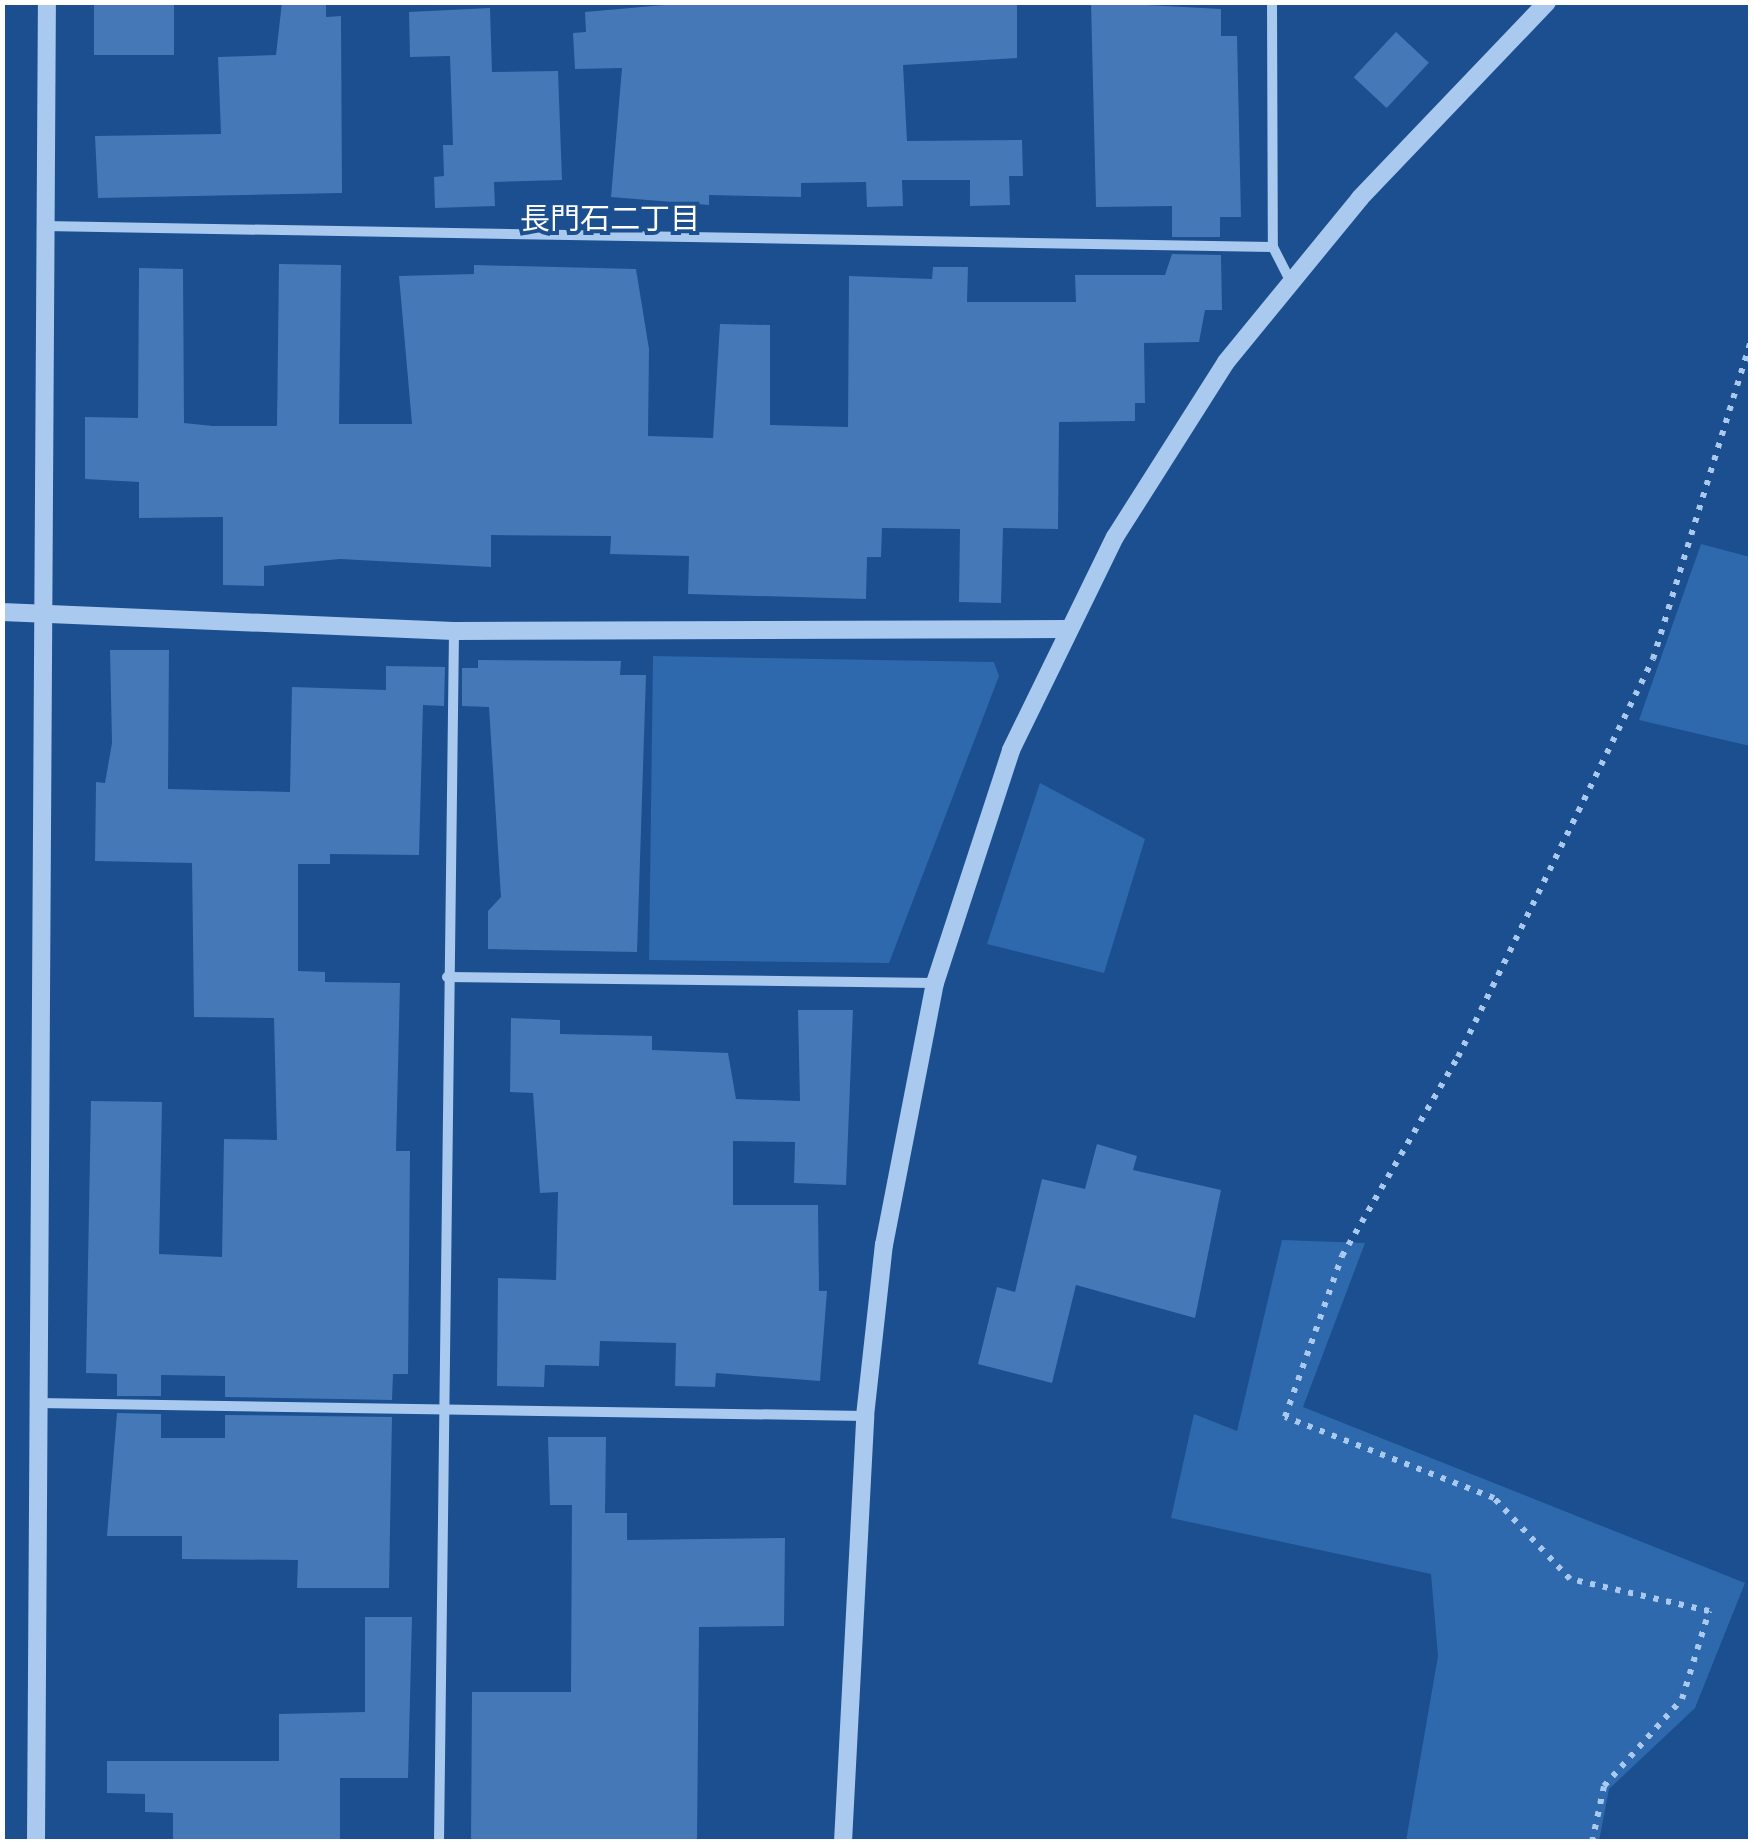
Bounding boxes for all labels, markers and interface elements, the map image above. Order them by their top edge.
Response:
district label: 長門石二丁目 [520,200,700,236]

